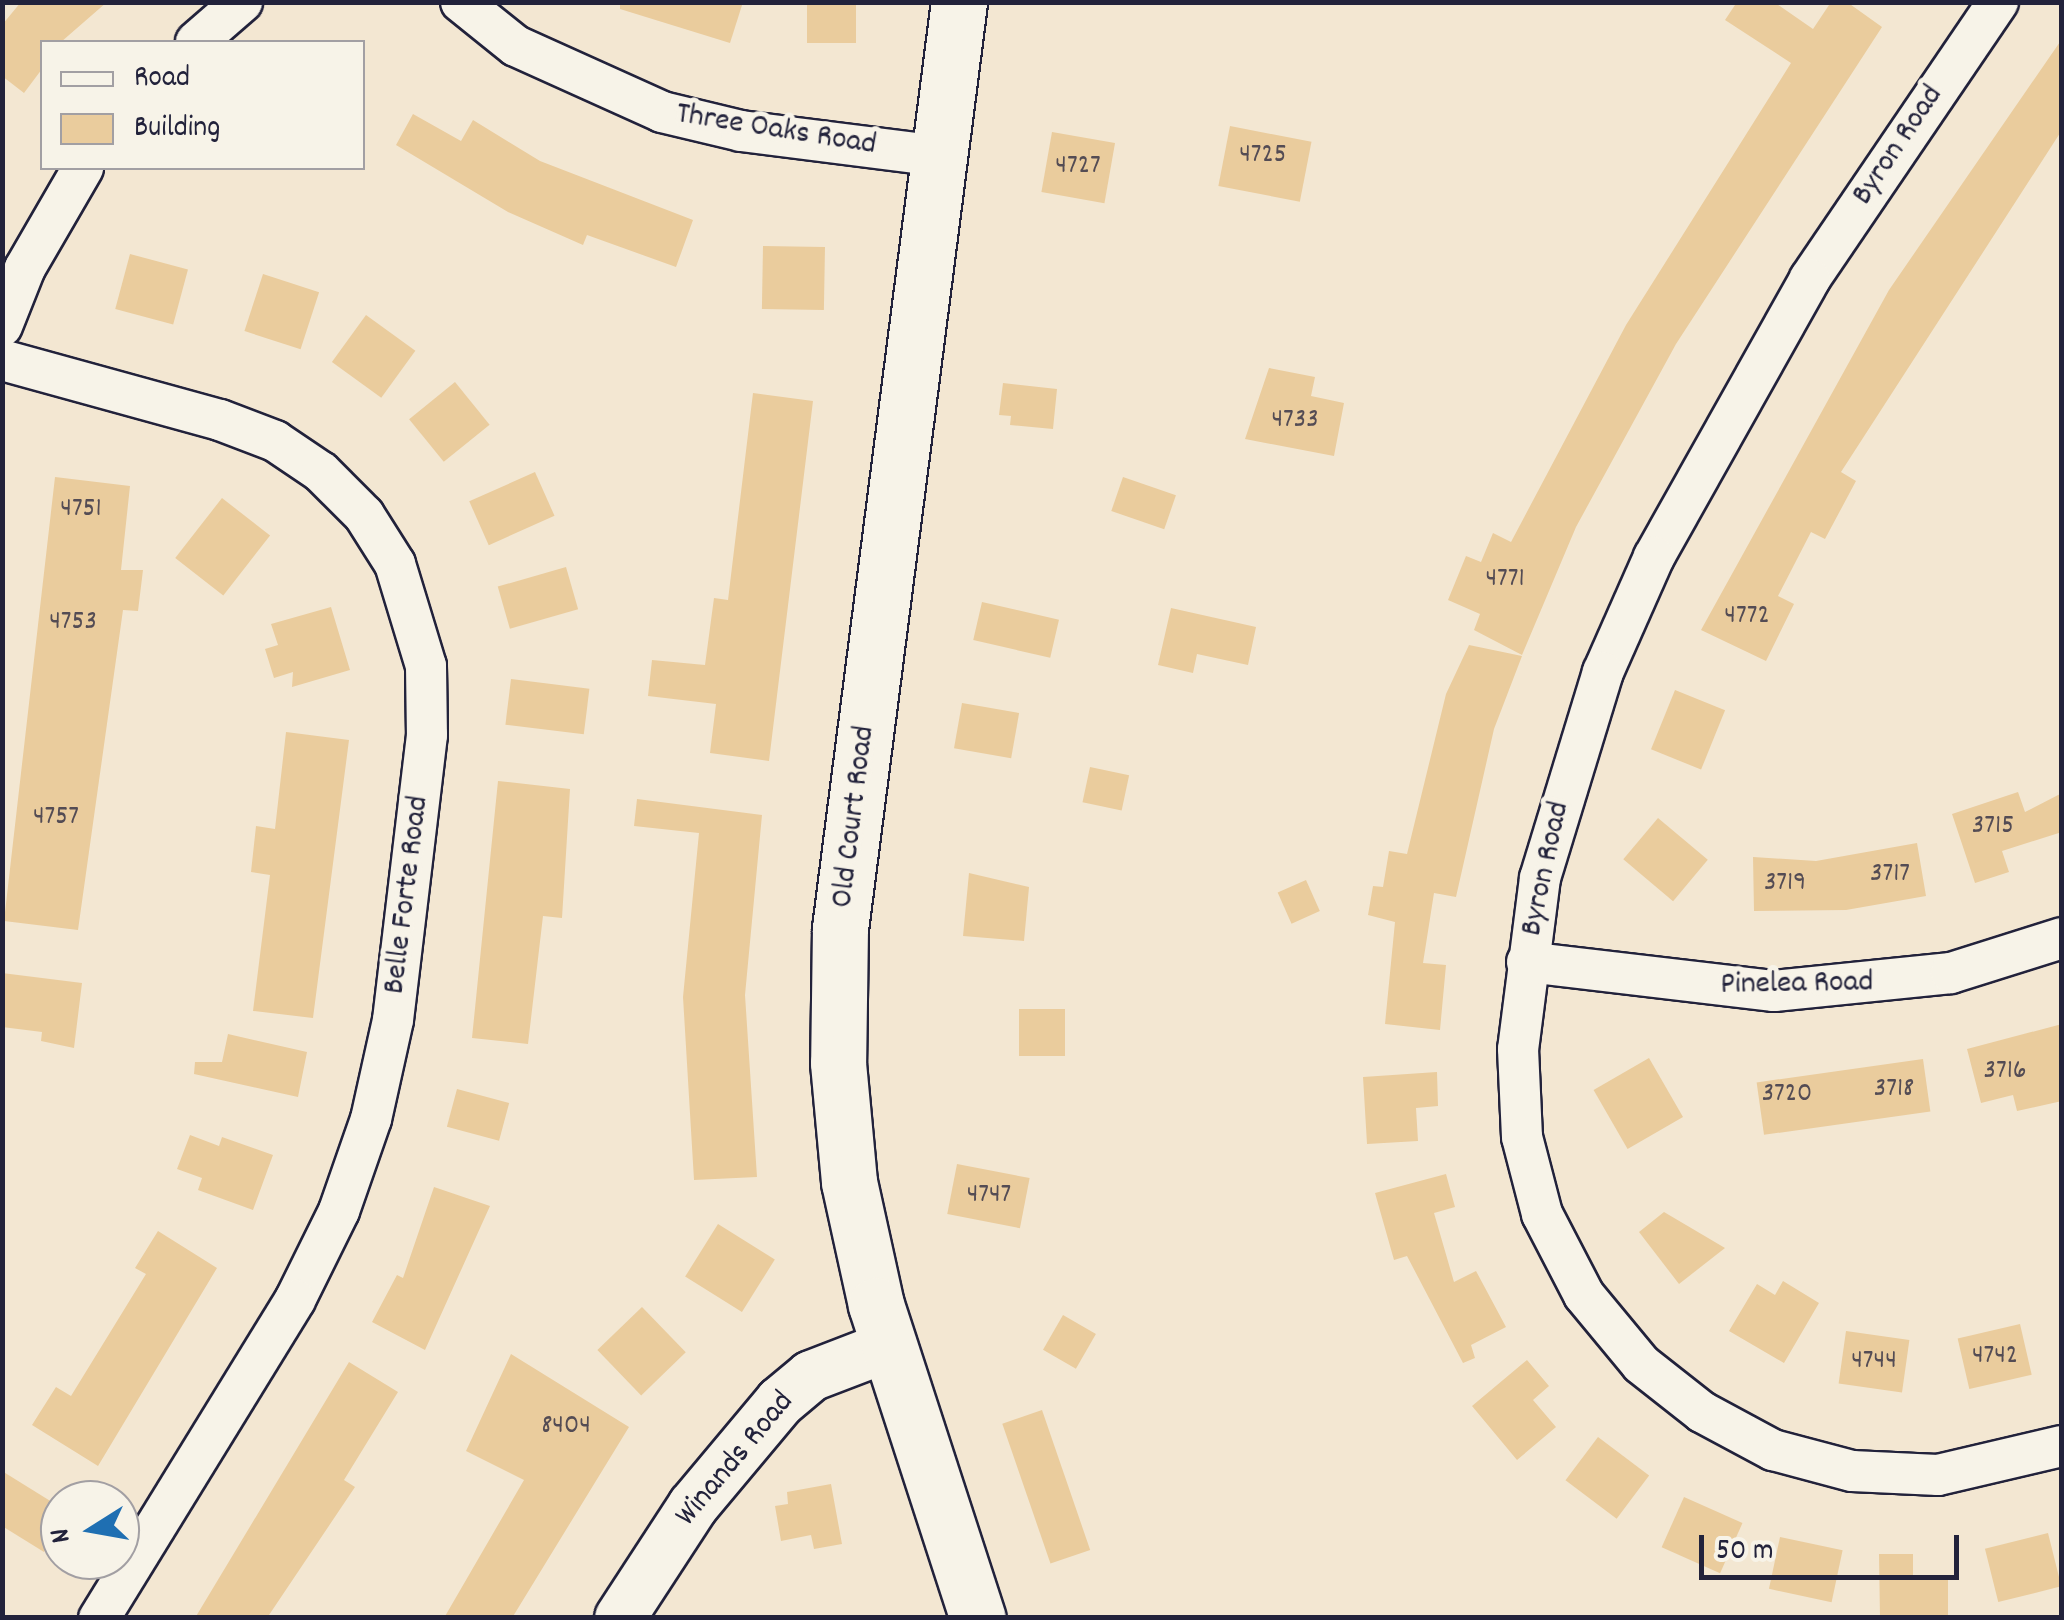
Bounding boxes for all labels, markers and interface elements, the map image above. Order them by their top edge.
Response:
legend [40,40,365,170]
text: Road [134,58,190,101]
street label: Byron Road [1845,79,1953,213]
street label: Three Oaks Road [673,96,879,166]
text: Building [134,108,220,151]
house number: 4725 [1239,139,1287,173]
house number: 4727 [1055,150,1101,184]
house number: 4733 [1271,404,1319,438]
house number: 4751 [60,493,102,527]
house number: 4771 [1485,563,1525,597]
house number: 4772 [1724,600,1770,634]
house number: 4753 [49,606,97,640]
street label: Old Court Road [825,724,885,910]
street label: Belle Forte Road [377,794,439,996]
street label: Byron Road [1514,798,1580,940]
house number: 4757 [33,801,79,835]
house number: 3715 [1972,810,2014,844]
house number: 3717 [1870,858,1910,892]
house number: 3719 [1764,867,1806,901]
street label: Pinelea Road [1720,964,1874,1006]
house number: 3716 [1983,1055,2027,1089]
house number: 3718 [1874,1073,1914,1107]
house number: 3720 [1762,1078,1812,1112]
house number: 4747 [967,1179,1011,1213]
house number: 4742 [1972,1340,2018,1374]
house number: 4744 [1851,1345,1897,1379]
street label: Winands Road [668,1385,804,1535]
house number: 8404 [541,1410,591,1444]
north arrow [40,1480,140,1580]
scale bar [1704,1515,1964,1577]
text: N [42,1525,83,1546]
text: 50 m [1716,1531,1774,1574]

